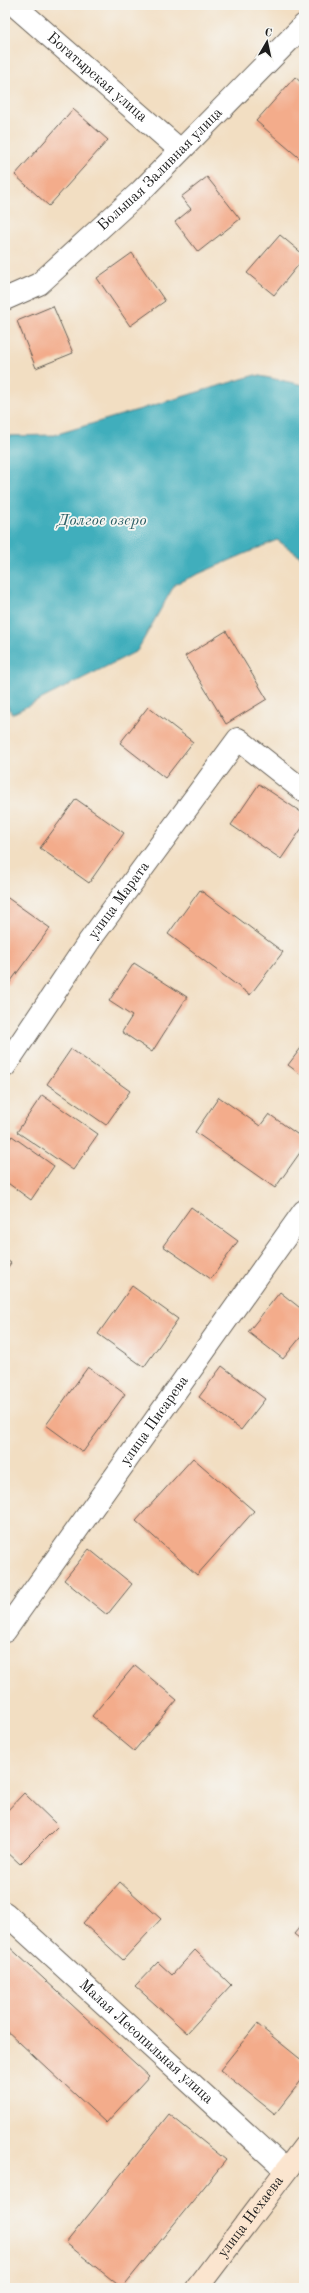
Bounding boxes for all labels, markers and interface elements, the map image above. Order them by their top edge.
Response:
north arrow [247,22,287,62]
text: С [264,28,273,40]
street label: Богатырская улица [44,30,150,125]
street label: Большая Заливная улица [95,105,226,234]
water label: Долгое озеро [55,513,147,529]
street label: улица Марата [86,858,153,942]
street label: улица Писарева [118,1373,192,1468]
street label: Малая Лесопильная улица [76,1977,216,2107]
street label: улица Нехаева [215,2173,287,2261]

